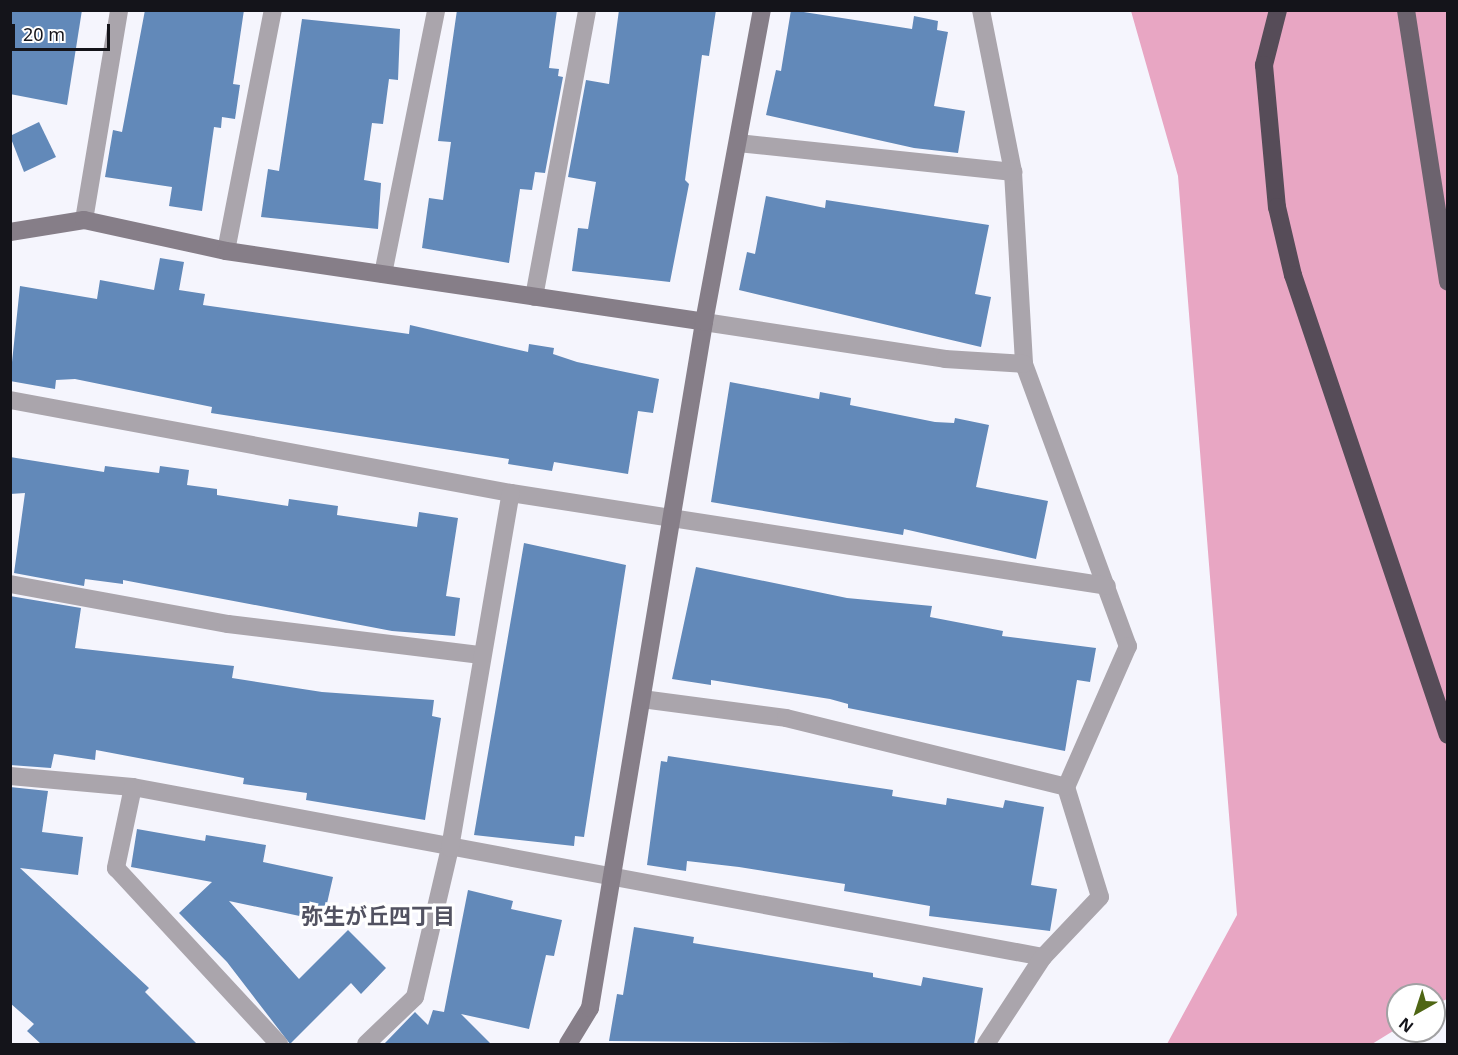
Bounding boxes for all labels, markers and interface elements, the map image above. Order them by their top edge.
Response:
scale bar [15,12,112,50]
text: 20 m [23,22,65,46]
district label: 弥生が丘四丁目 [301,903,455,929]
north arrow [1386,983,1446,1043]
text: N [1394,1013,1418,1038]

